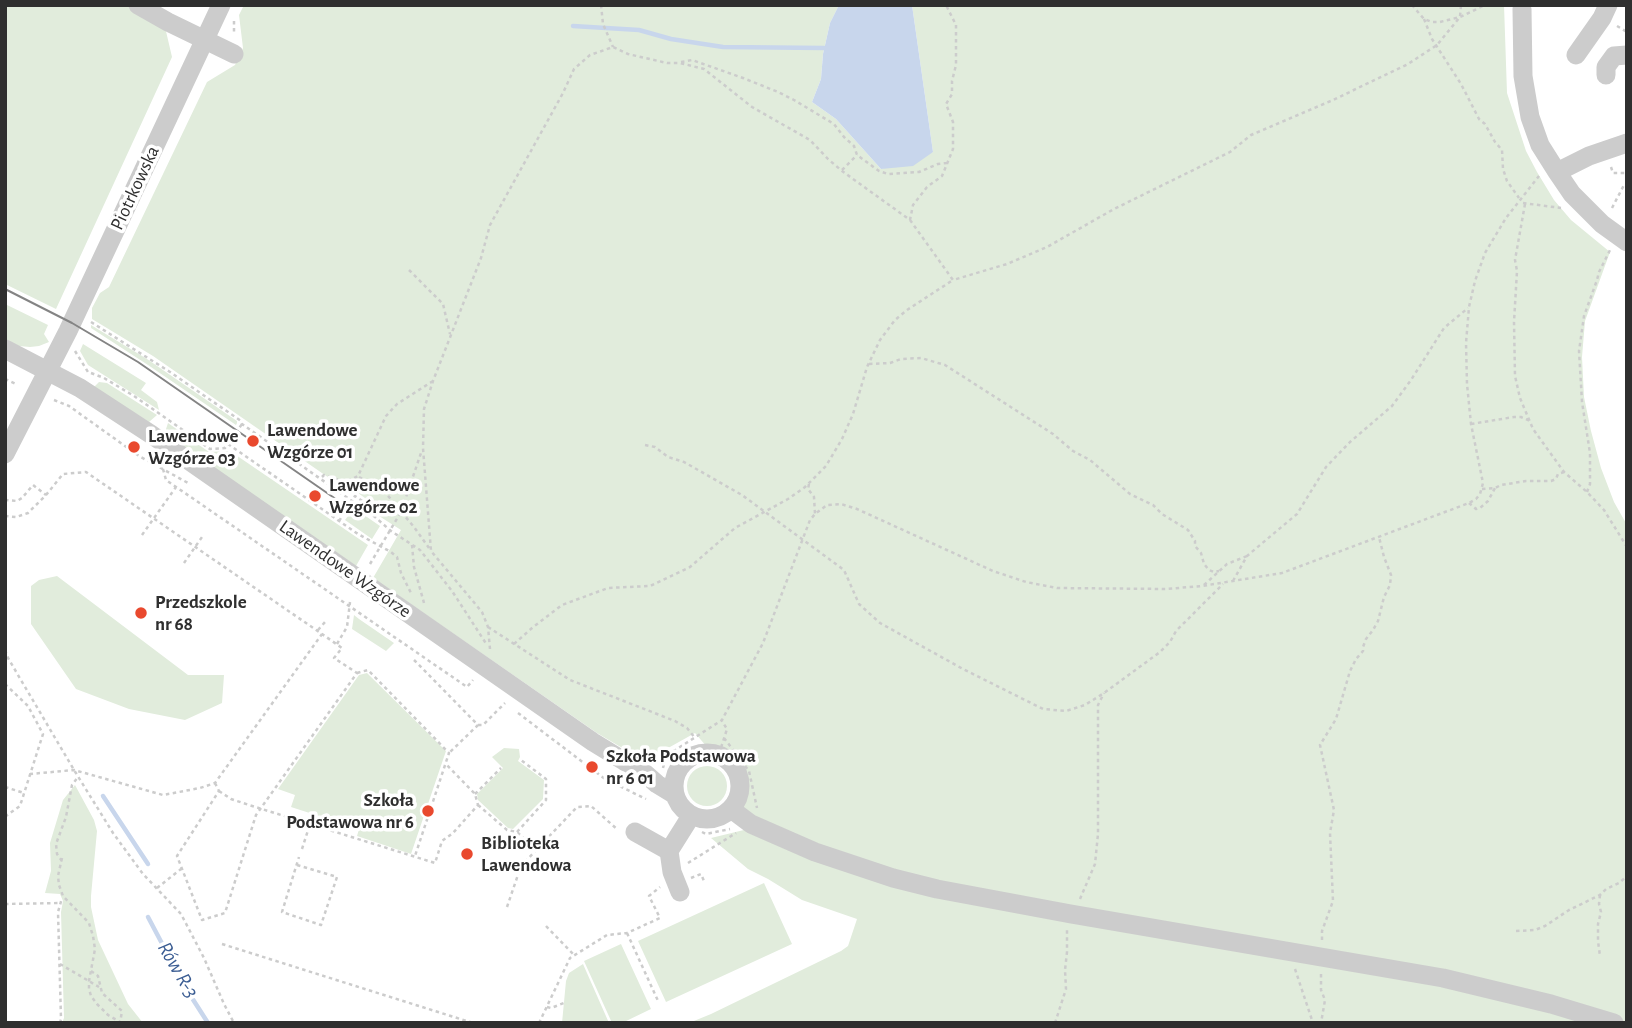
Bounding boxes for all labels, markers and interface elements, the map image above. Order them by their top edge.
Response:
street label: Piotrkowska [106,142,164,234]
place label: Lawendowe Wzgórze 01 [267,419,357,463]
place label: Lawendowe Wzgórze 03 [148,425,238,469]
marker: Lawendowe Wzgórze 01 [245,433,261,449]
marker: Lawendowe Wzgórze 03 [126,439,142,455]
place label: Lawendowe Wzgórze 02 [329,474,419,518]
marker: Lawendowe Wzgórze 02 [307,488,323,504]
street label: Lawendowe Wzgórze [275,515,415,623]
place label: Przedszkole nr 68 [155,591,247,635]
marker: Przedszkole nr 68 [133,605,149,621]
place label: Szkoła Podstawowa nr 6 01 [606,745,756,789]
marker: Szkoła Podstawowa nr 6 01 [584,759,600,775]
place label: Szkoła Podstawowa nr 6 [286,789,414,833]
marker: Szkoła Podstawowa nr 6 [420,803,436,819]
place label: Biblioteka Lawendowa [481,832,572,876]
marker: Biblioteka Lawendowa [459,846,475,862]
water label: Rów R-3 [152,937,204,1003]

